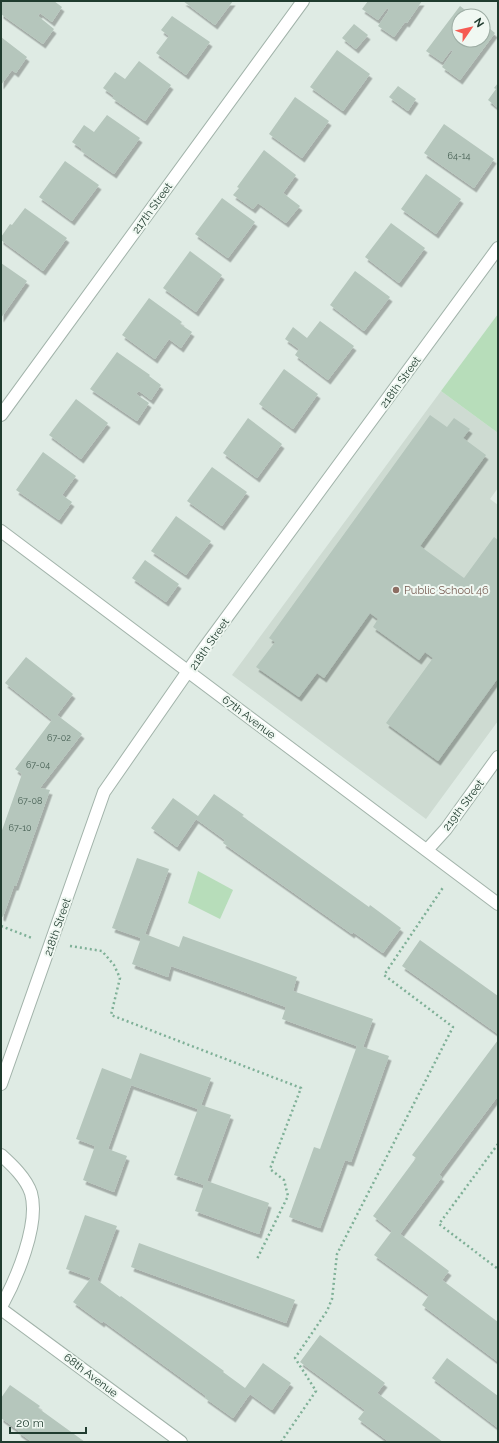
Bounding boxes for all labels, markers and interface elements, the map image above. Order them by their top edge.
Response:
north arrow [451,8,491,48]
text: N [471,16,487,30]
house number: 64-14 [448,151,470,161]
street label: 217th Street [130,180,175,236]
street label: 218th Street [377,354,424,411]
place label: Public School 46 [404,584,489,597]
marker: Public School 46 [391,585,401,595]
street label: 218th Street [187,616,232,673]
street label: 67th Avenue [219,693,278,742]
house number: 67-02 [47,733,71,743]
house number: 67-04 [26,760,50,770]
street label: 219th Street [440,777,487,833]
house number: 67-08 [18,796,42,806]
house number: 67-10 [8,823,32,833]
street label: 218th Street [41,896,74,958]
street label: 68th Avenue [61,1351,121,1400]
scale bar [10,1409,86,1435]
text: 20 m [16,1416,44,1430]

